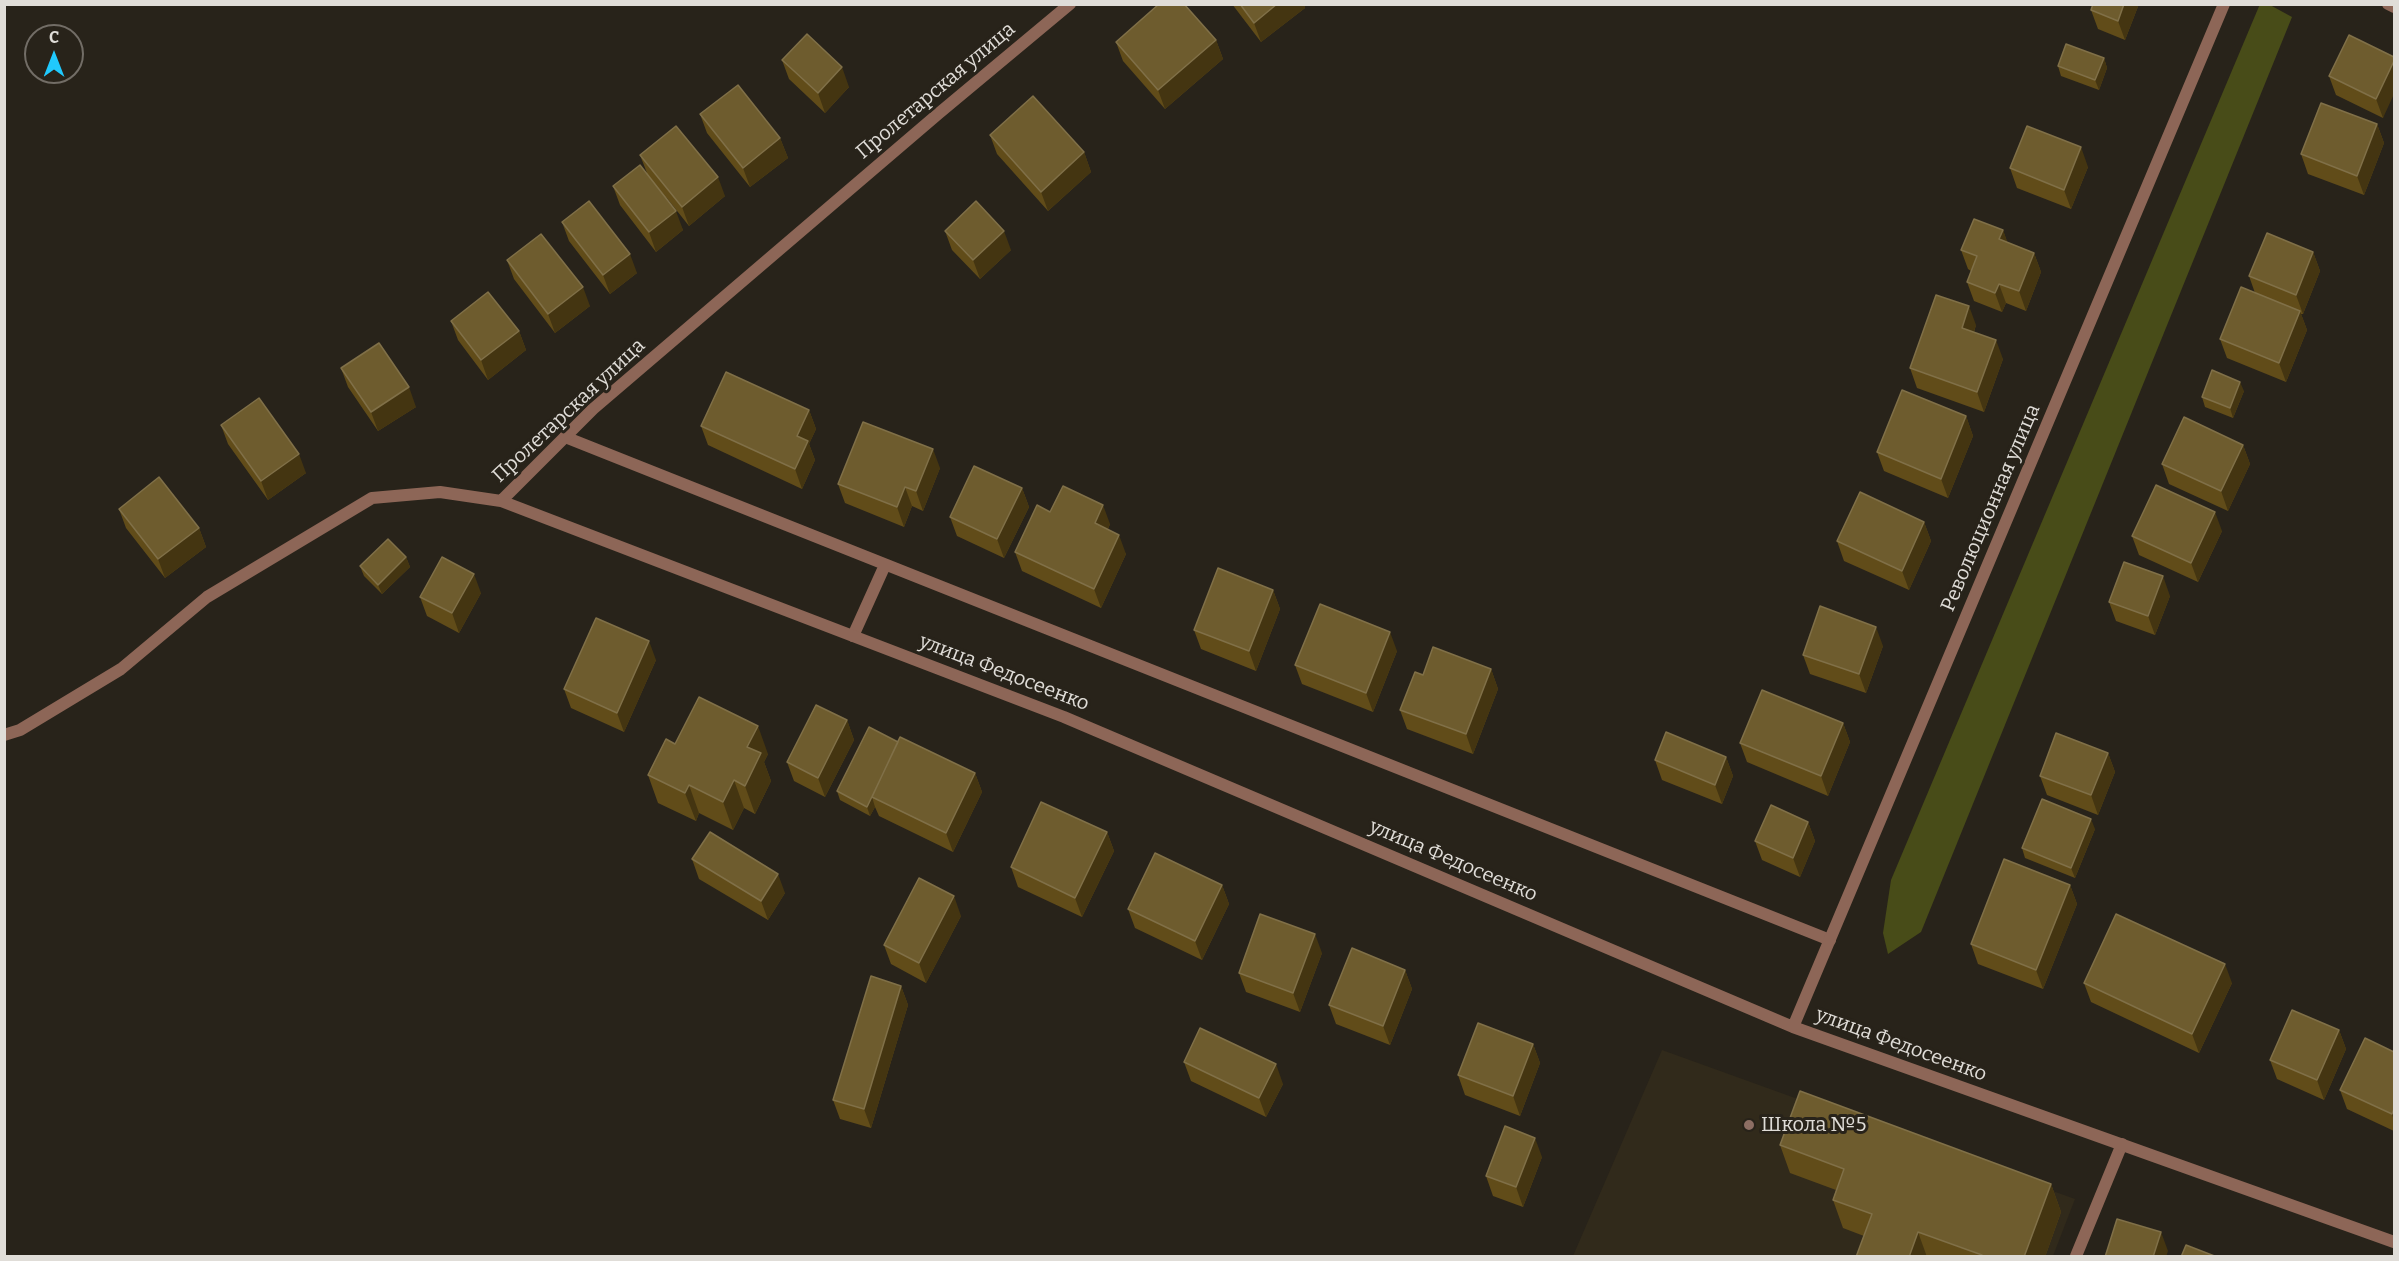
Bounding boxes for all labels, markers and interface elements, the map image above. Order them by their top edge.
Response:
street label: Пролетарская улица [852,17,1020,165]
north arrow [24,24,84,84]
text: С [49,28,59,47]
street label: Пролетарская улица [488,334,650,488]
street label: Революционная улица [1936,401,2046,615]
street label: улица Федосеенко [916,630,1092,716]
street label: улица Федосеенко [1365,815,1541,907]
street label: улица Федосеенко [1812,1003,1990,1087]
place label: Школа №5 [1761,1113,1866,1137]
marker: Школа №5 [1742,1118,1756,1132]

